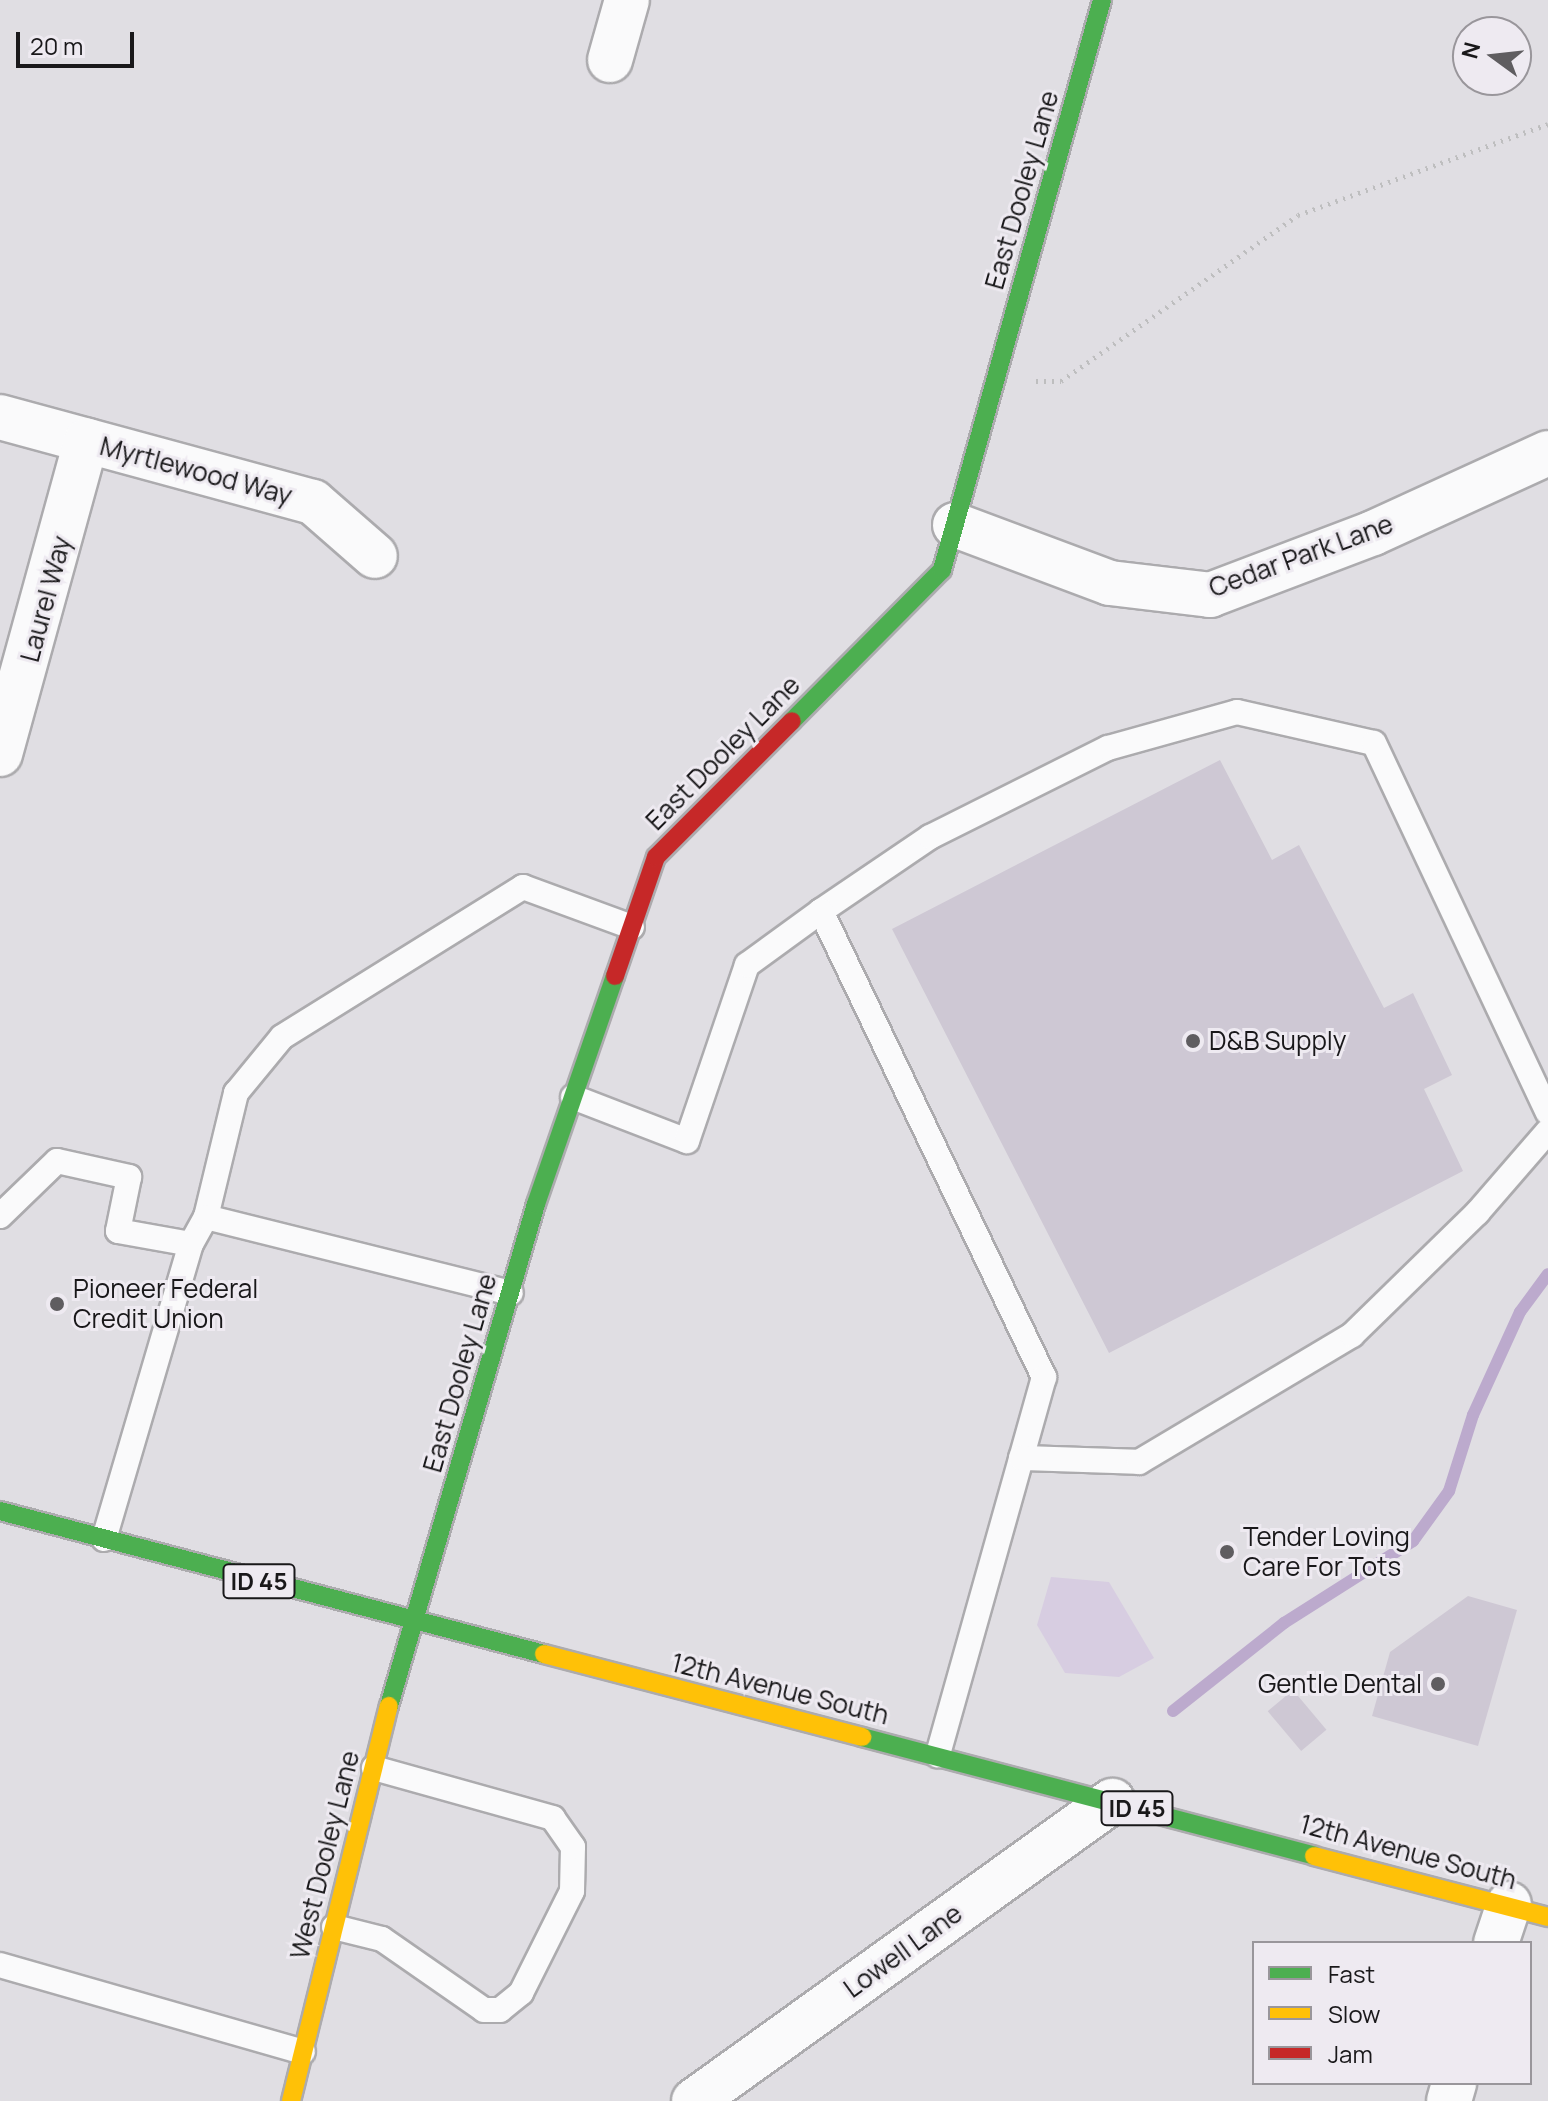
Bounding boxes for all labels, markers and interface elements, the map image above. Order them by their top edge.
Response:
scale bar [20,16,138,66]
north arrow [1452,16,1532,96]
text: 20 m [30,29,83,62]
text: N [1454,39,1487,62]
street label: East Dooley Lane [979,87,1065,293]
street label: Myrtlewood Way [97,430,295,512]
street label: Cedar Park Lane [1205,508,1397,604]
street label: Laurel Way [14,533,78,665]
street label: East Dooley Lane [640,670,806,836]
place label: D&B Supply [1209,1025,1347,1057]
marker: D&B Supply [1184,1032,1202,1050]
street label: East Dooley Lane [417,1270,503,1476]
place label: Pioneer Federal Credit Union [73,1273,258,1334]
marker: Pioneer Federal Credit Union [48,1295,66,1313]
place label: Tender Loving Care For Tots [1243,1521,1410,1582]
marker: Tender Loving Care For Tots [1218,1543,1236,1561]
road number: ID 45 [221,1561,297,1601]
street label: 12th Avenue South [668,1647,892,1731]
place label: Gentle Dental [1258,1668,1422,1700]
marker: Gentle Dental [1429,1675,1447,1693]
street label: West Dooley Lane [284,1748,366,1962]
road number: ID 45 [1099,1788,1175,1828]
street label: 12th Avenue South [1296,1808,1520,1896]
street label: Lowell Lane [838,1898,968,2004]
legend [1252,1941,1532,2085]
text: Fast [1328,1957,1375,1990]
text: Slow [1328,1997,1381,2030]
text: Jam [1328,2037,1373,2070]

